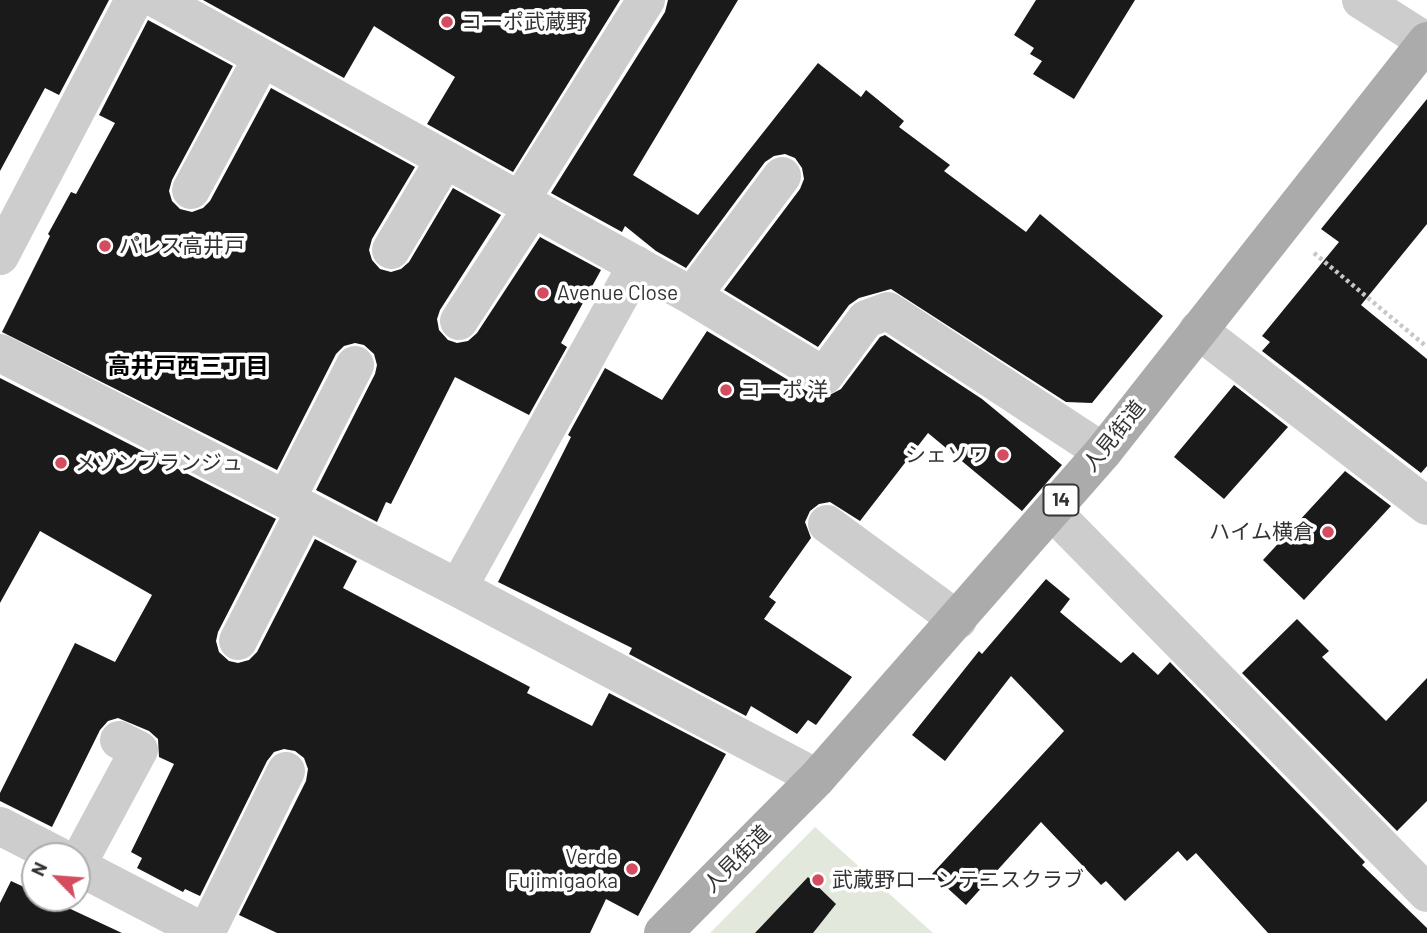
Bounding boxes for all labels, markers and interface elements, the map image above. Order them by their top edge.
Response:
place label: コーポ武蔵野 [461,9,587,35]
marker: コーポ武蔵野 [439,14,455,30]
place label: パレス高井戸 [119,233,245,259]
marker: パレス高井戸 [97,238,113,254]
place label: Avenue Close [557,280,678,306]
marker: Avenue Close [535,285,551,301]
district label: 高井戸西三丁目 [108,352,268,380]
place label: コーポ 洋 [740,377,828,403]
marker: コーポ 洋 [718,382,734,398]
street label: 人見街道 [1078,395,1150,477]
place label: シェソワ [905,442,989,468]
marker: シェソワ [995,447,1011,463]
place label: メゾンブランジュ [75,450,243,476]
marker: メゾンブランジュ [53,455,69,471]
road number: 14 [1044,485,1078,516]
place label: ハイム横倉 [1209,519,1314,545]
marker: ハイム横倉 [1320,524,1336,540]
street label: 人見街道 [698,820,776,898]
north arrow [21,842,91,912]
place label: Verde Fujimigaoka [507,844,618,894]
text: N [25,858,51,879]
marker: Verde Fujimigaoka [624,861,640,877]
place label: 武蔵野ローンテニスクラブ [832,867,1084,893]
marker: 武蔵野ローンテニスクラブ [810,872,826,888]

